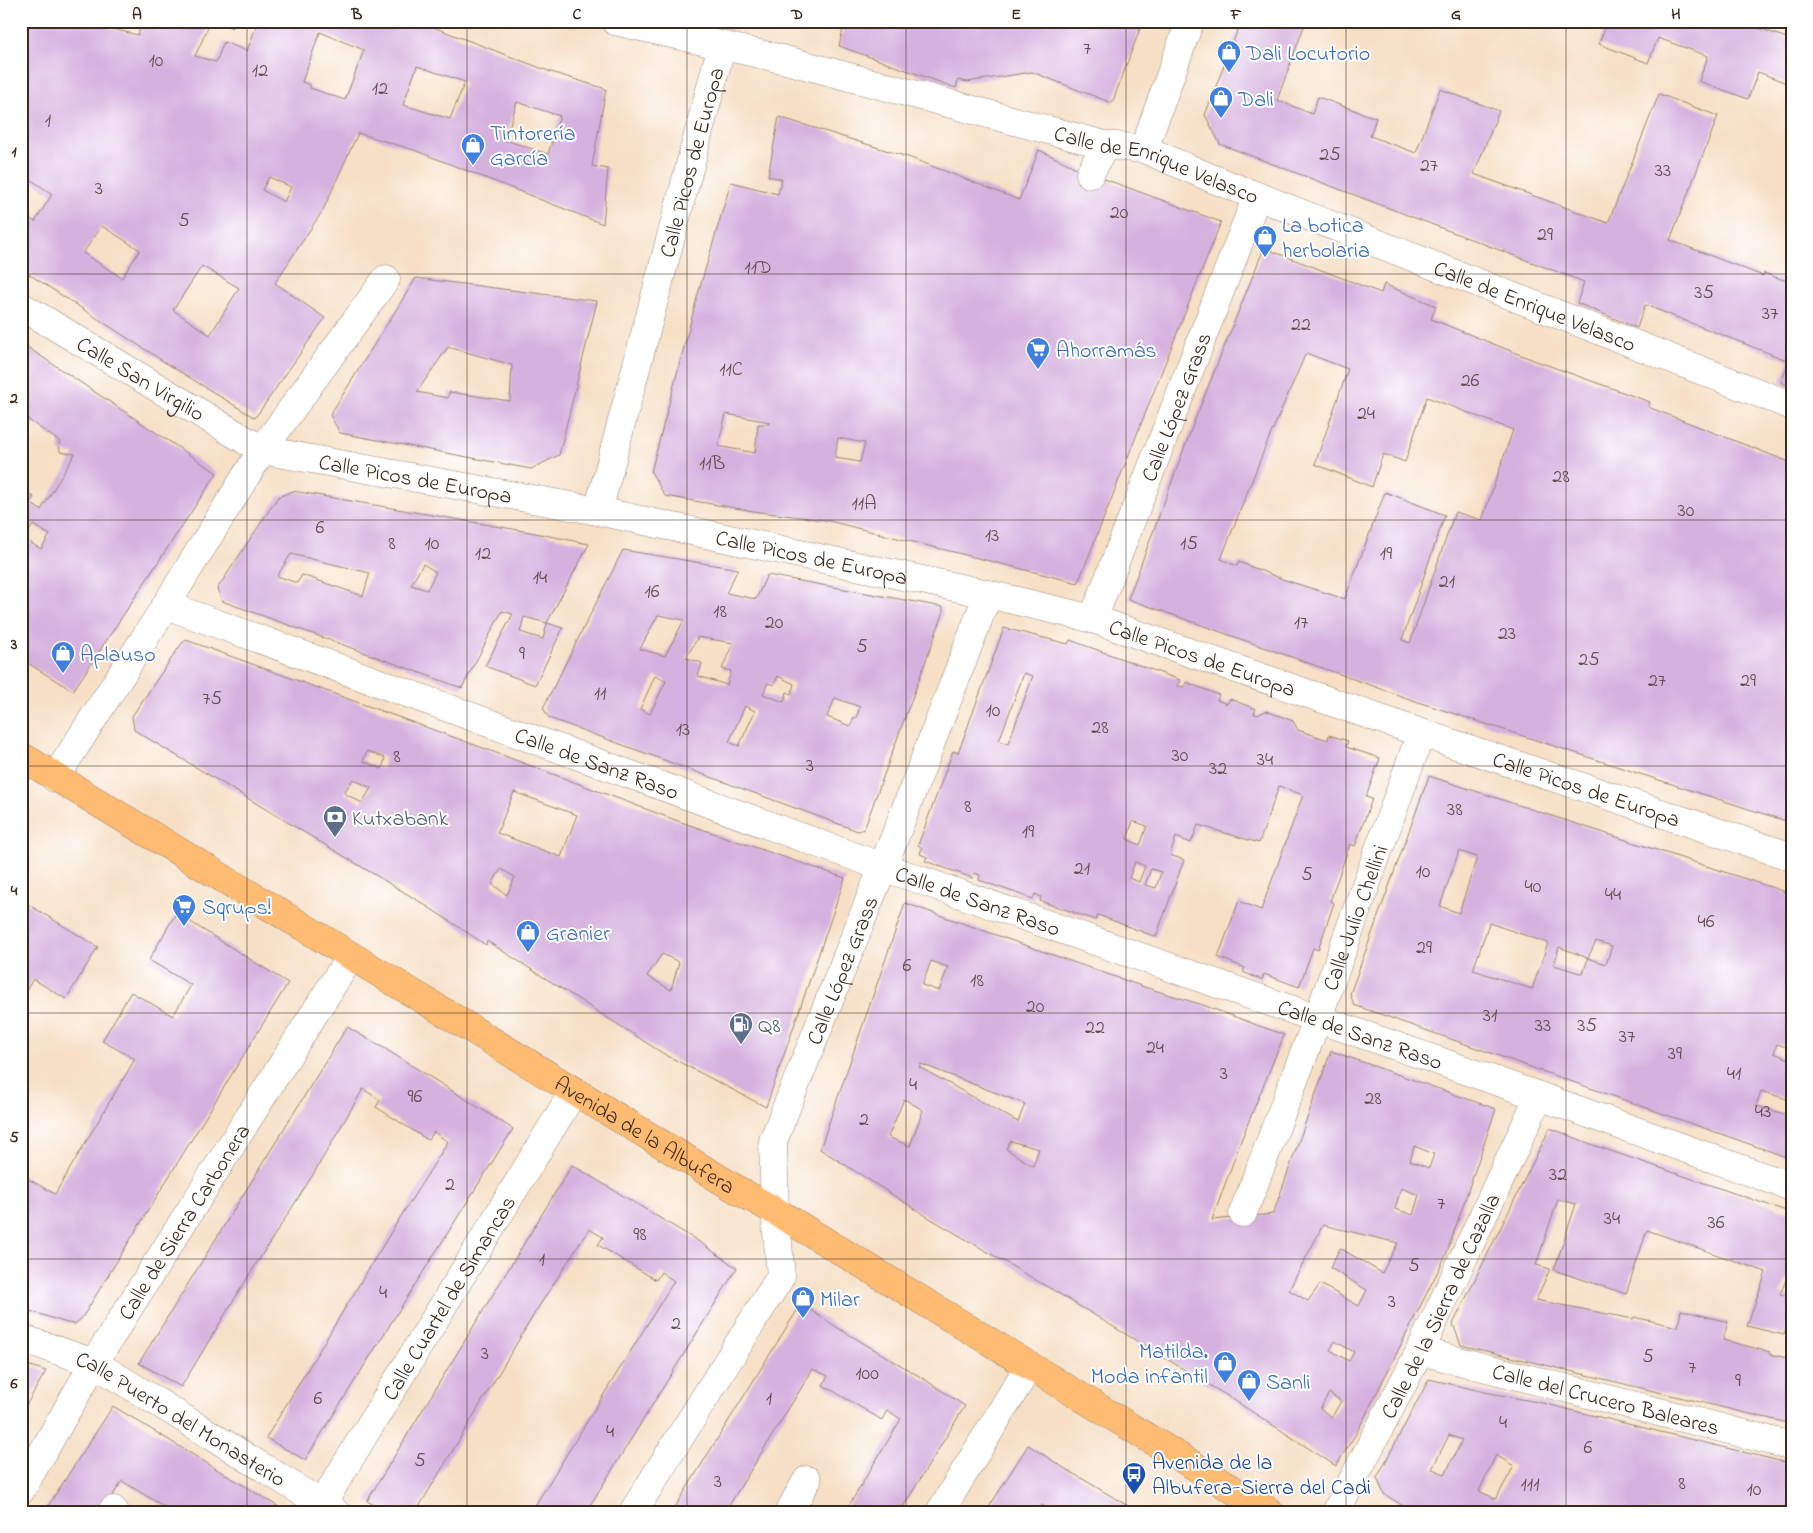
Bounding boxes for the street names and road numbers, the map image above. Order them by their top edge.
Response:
street label: Calle Picos de Europa [653,64,734,262]
street label: Calle de Enrique Velasco [1050,119,1263,214]
street label: Calle de Enrique Velasco [1428,254,1640,362]
street label: Calle López Grass [1135,328,1222,487]
street label: Calle San Virgilio [69,330,210,431]
street label: Calle Picos de Europa [316,448,514,514]
street label: Calle Picos de Europa [712,523,910,595]
street label: Calle Picos de Europa [1104,613,1299,707]
street label: Calle de Sanz Raso [509,721,683,810]
street label: Calle Picos de Europa [1488,745,1684,837]
street label: Calle Julio Chellini [1316,841,1398,996]
street label: Calle de Sanz Raso [890,859,1064,947]
street label: Calle López Grass [800,892,888,1050]
street label: Calle de Sanz Raso [1273,993,1446,1080]
street label: Avenida de la Albufera [547,1070,740,1204]
street label: Calle de Sierra Carbonera [112,1118,260,1327]
street label: Calle de la Sierra de Cazalla [1374,1189,1510,1425]
street label: Calle Cuartel de Simancas [376,1190,525,1408]
street label: Calle Puerto del Monasterio [71,1345,291,1497]
street label: Calle del Crucero Baleares [1488,1357,1722,1446]

